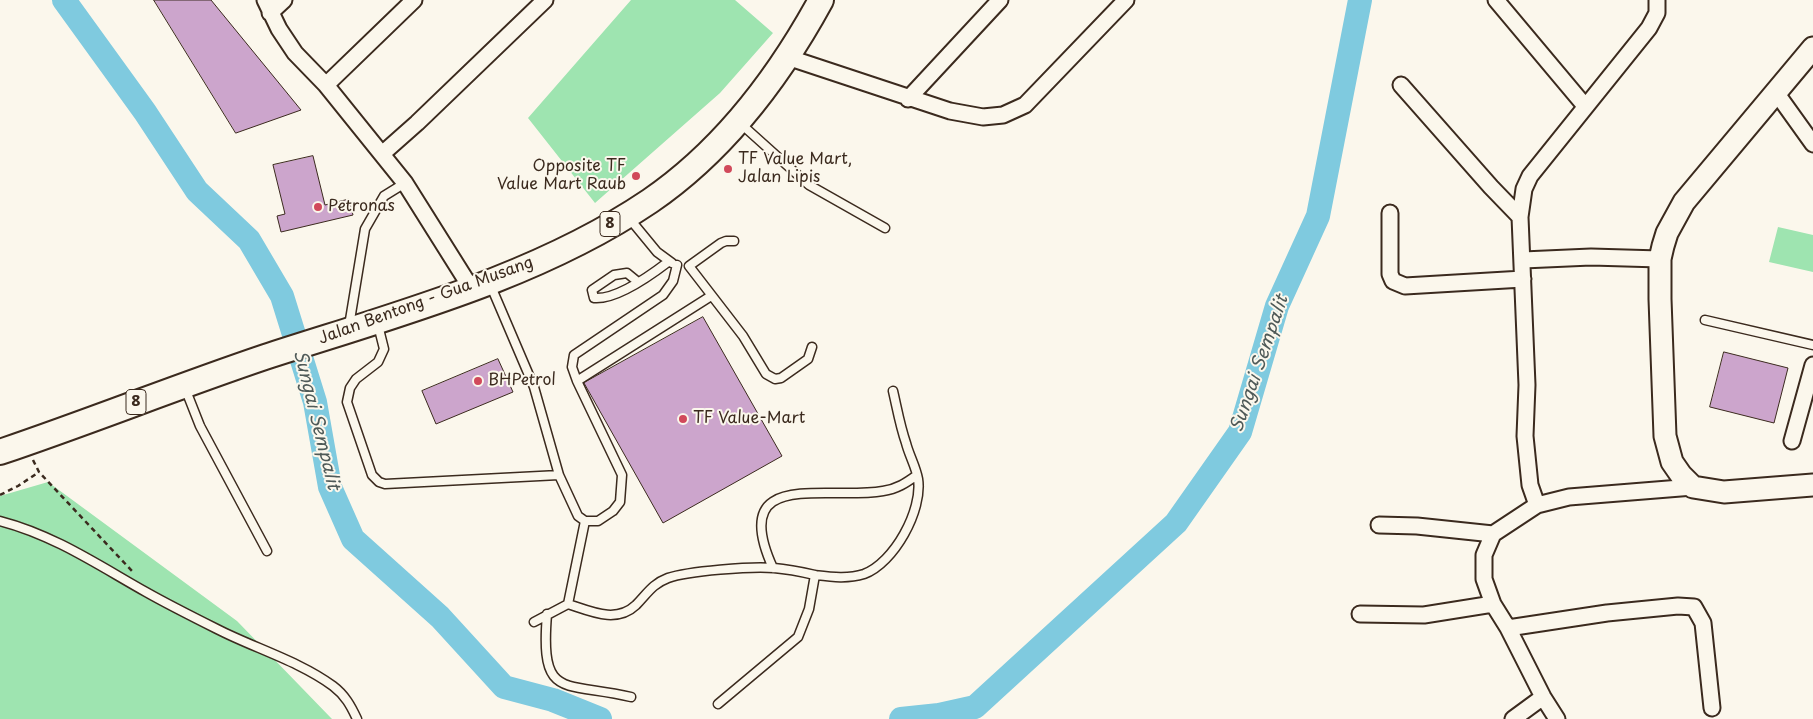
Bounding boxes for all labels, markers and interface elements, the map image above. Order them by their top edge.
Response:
place label: TF Value Mart, Jalan Lipis [738,150,852,188]
place label: Opposite TF Value Mart Raub [497,157,626,195]
marker: TF Value Mart, Jalan Lipis [722,163,734,175]
marker: Opposite TF Value Mart Raub [630,170,642,182]
place label: Petronas [328,197,395,217]
marker: Petronas [312,201,324,213]
road number: 8 [600,212,620,236]
street label: Jalan Bentong - Gua Musang [316,253,536,349]
water label: Sungai Sempalit [1226,293,1294,435]
water label: Sungai Sempalit [288,348,344,492]
place label: BHPetrol [488,371,556,391]
marker: BHPetrol [472,375,484,387]
road number: 8 [126,390,146,414]
place label: TF Value-Mart [693,409,805,429]
marker: TF Value-Mart [677,413,689,425]

